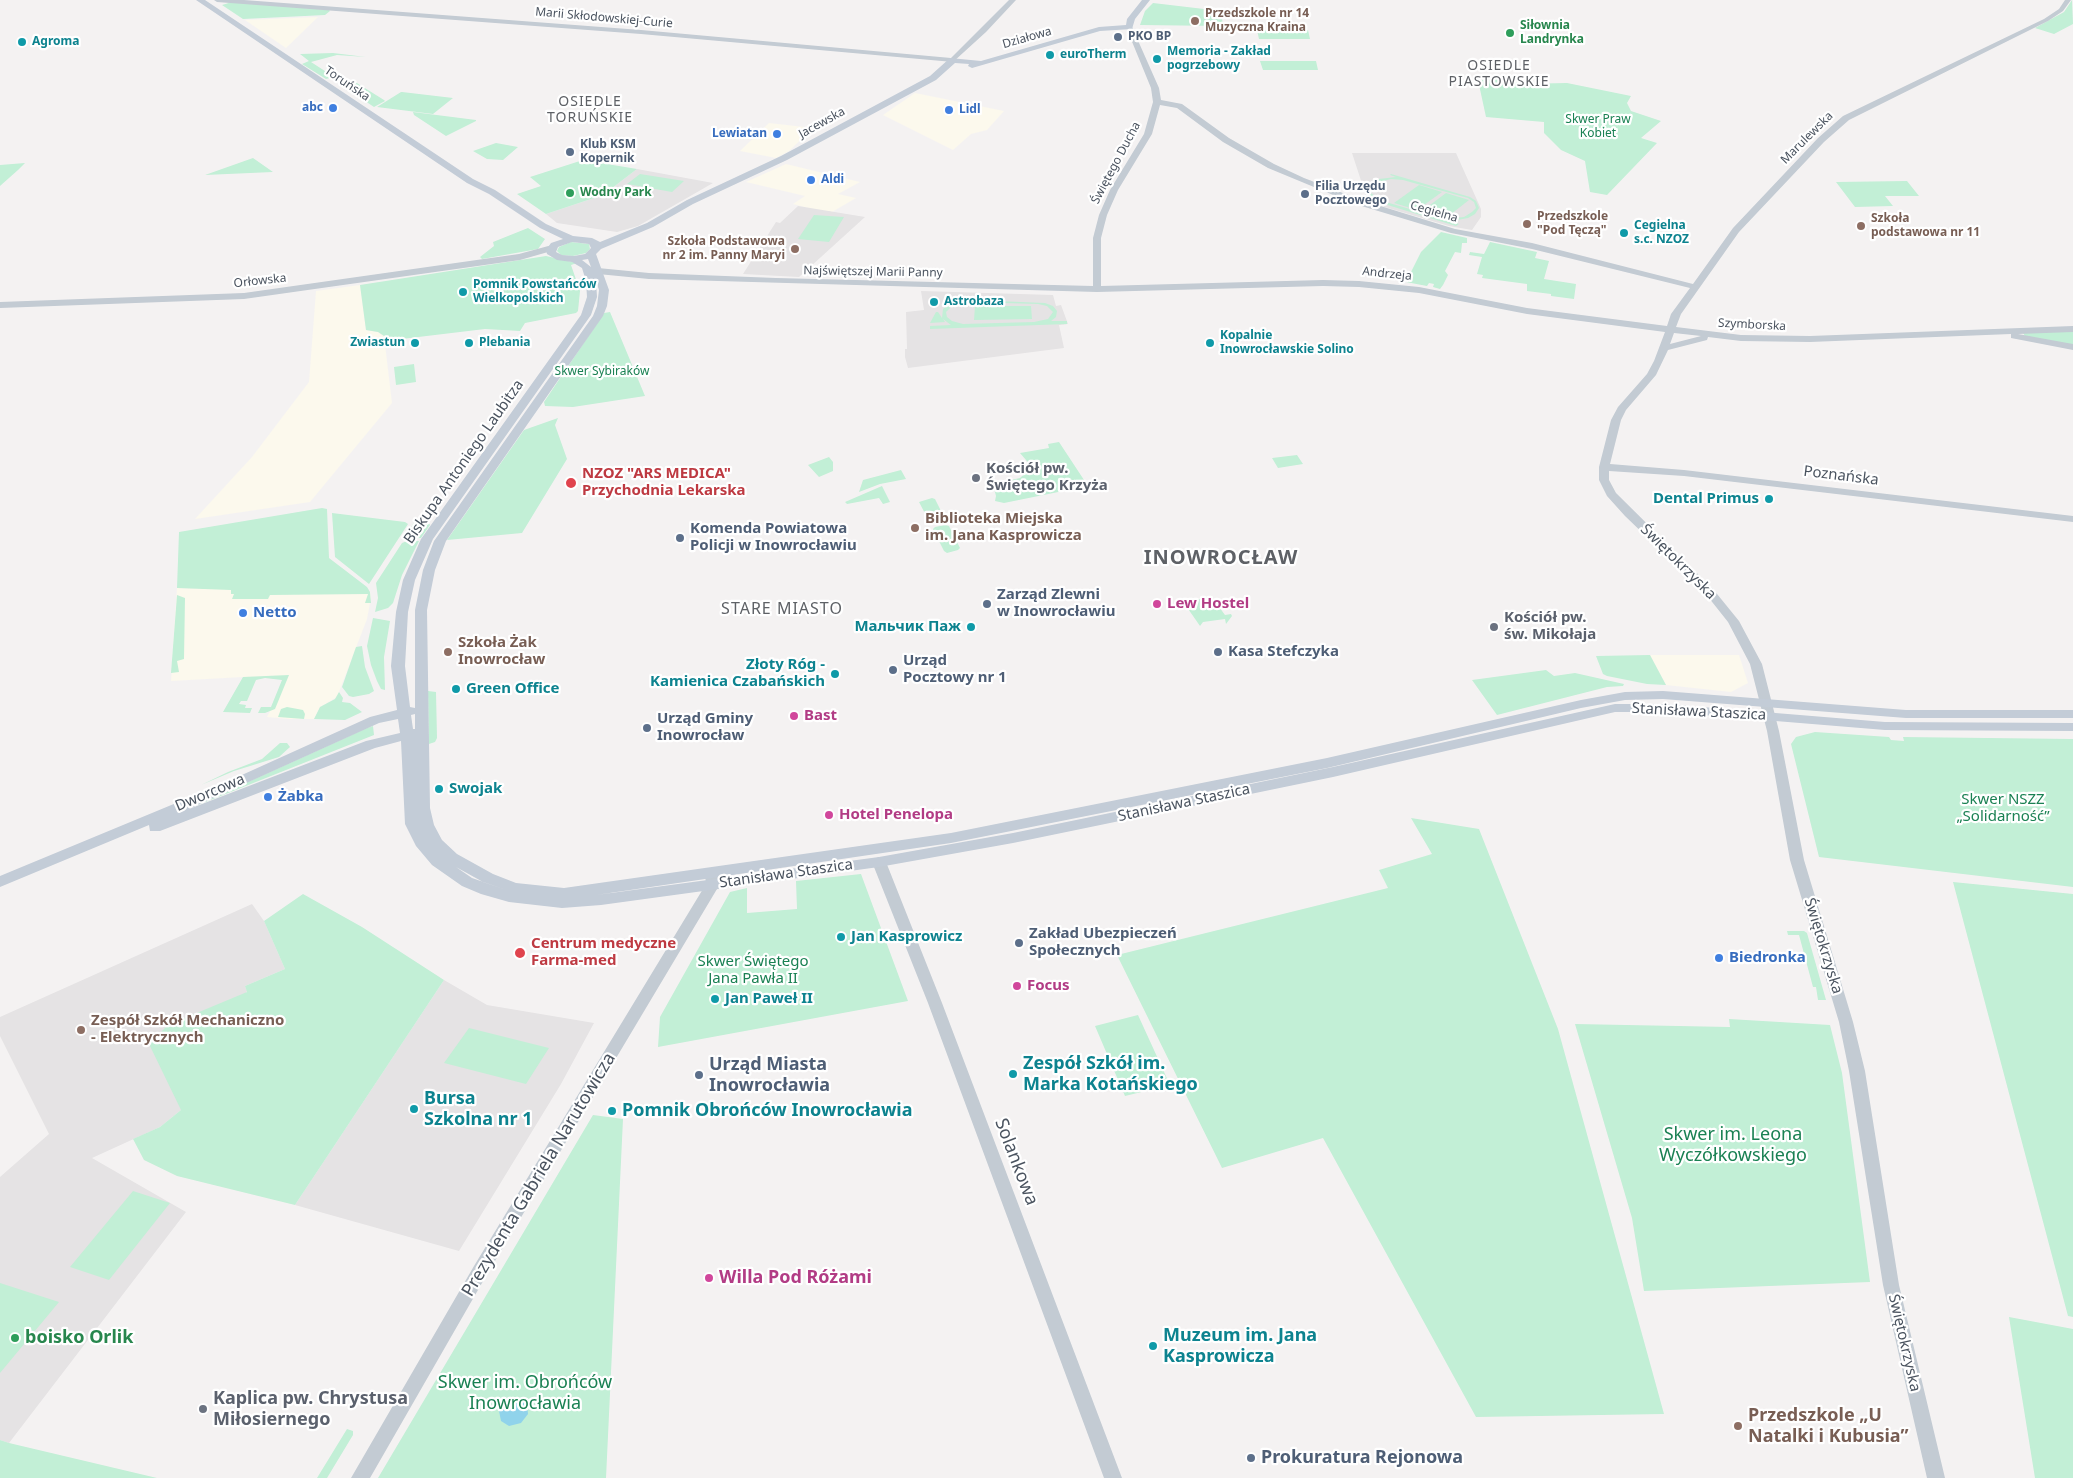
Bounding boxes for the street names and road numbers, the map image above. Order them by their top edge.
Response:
street label: Marii Skłodowskiej-Curie [535,5,673,31]
street label: Działowa [1001,24,1053,52]
street label: Toruńska [322,64,372,104]
street label: Jacewska [796,104,848,142]
street label: Marulewska [1778,109,1836,167]
street label: Świętego Ducha [1088,120,1144,206]
street label: Cegielna [1409,198,1459,226]
street label: Najświętszej Marii Panny [803,264,943,280]
street label: Andrzeja [1362,264,1412,284]
street label: Orłowska [233,271,287,291]
street label: Szymborska [1718,316,1786,334]
street label: Biskupa Antoniego Laubitza [400,376,528,548]
street label: Poznańska [1802,462,1880,490]
street label: Świętokrzyska [1637,521,1719,603]
street label: Stanisława Staszica [1631,699,1767,725]
street label: Dworcowa [172,770,248,816]
street label: Stanisława Staszica [1116,780,1252,826]
street label: Stanisława Staszica [718,856,854,892]
street label: Świętokrzyska [1800,896,1846,996]
street label: Prezydenta Gabriela Narutowicza [458,1049,620,1301]
street label: Solankowa [990,1116,1042,1208]
street label: Świętokrzyska [1884,1293,1924,1393]

